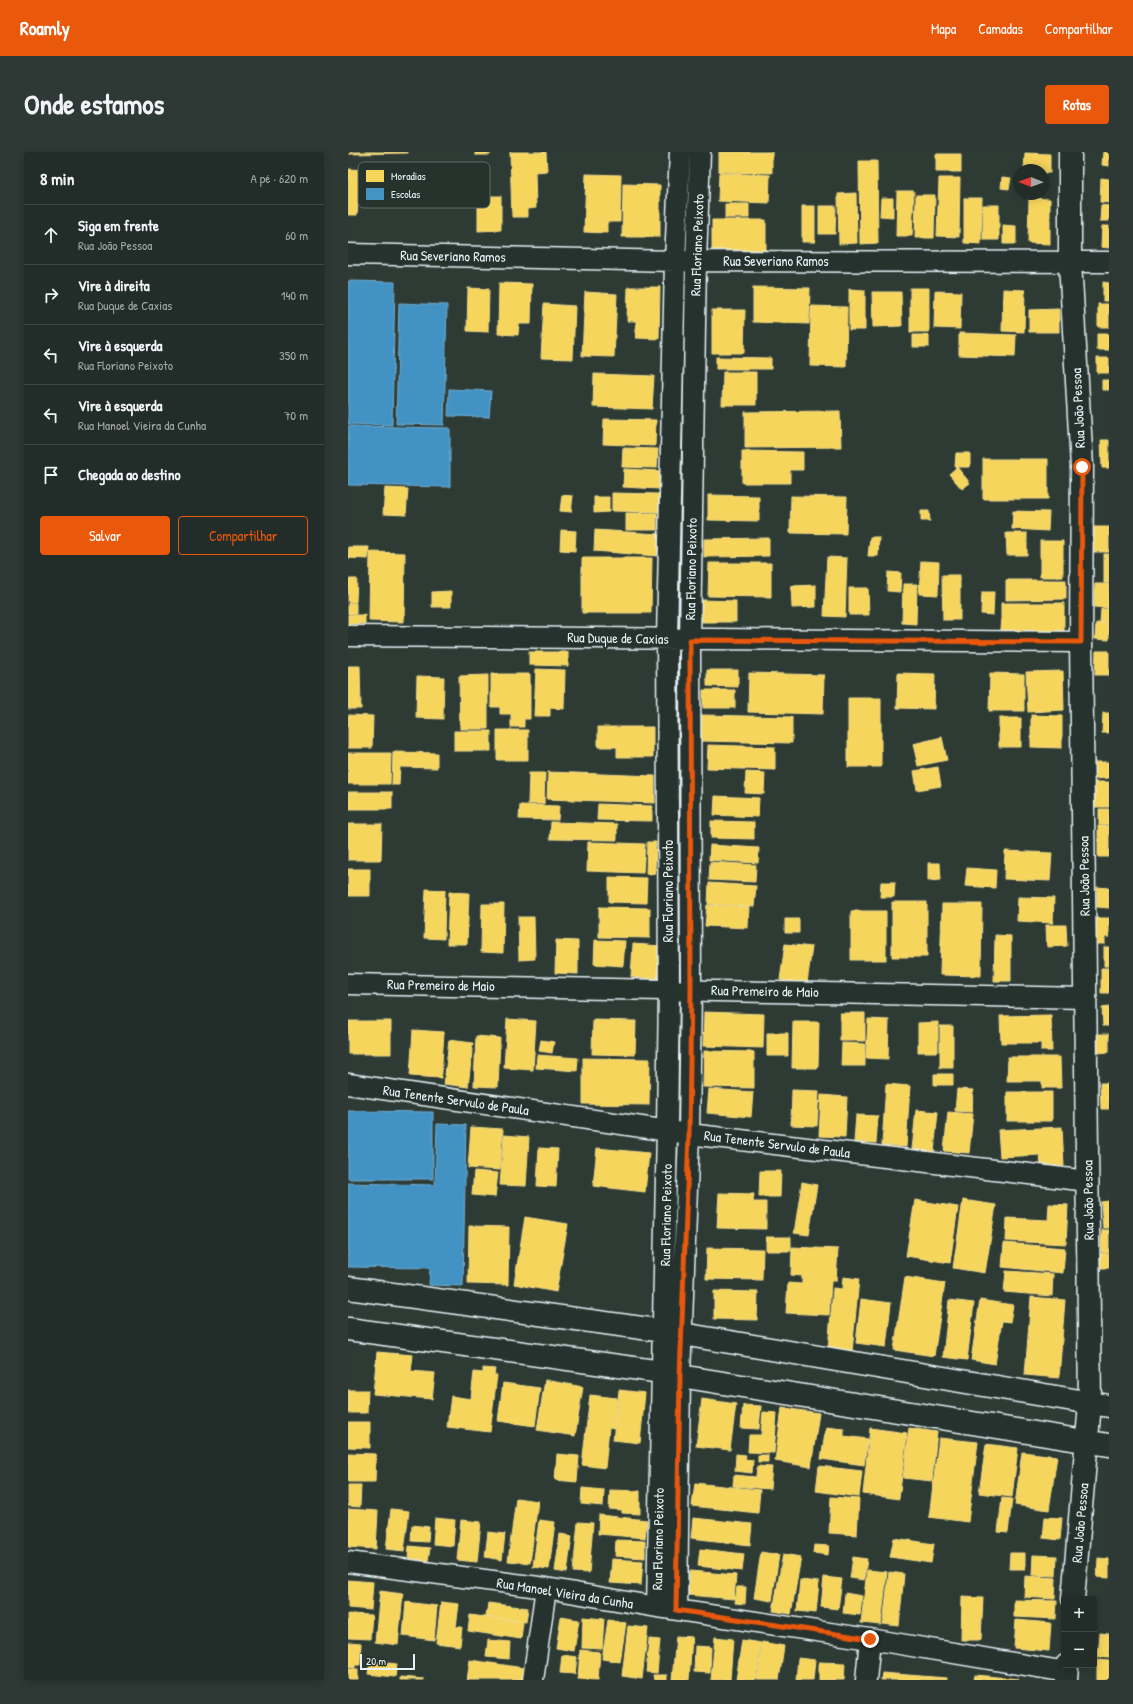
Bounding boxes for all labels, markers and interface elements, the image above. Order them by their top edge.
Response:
text: Roamly [20,15,70,41]
text: Mapa [931,19,956,38]
text: Camadas [978,19,1023,38]
text: Compartilhar [1045,19,1113,38]
text: Onde estamos [24,85,164,123]
button: Rotas [1045,85,1109,124]
legend [358,162,490,208]
north arrow [1013,164,1049,200]
text: 8 min [40,167,74,190]
text: A pé · 620 m [250,169,308,187]
text: Moradias [391,169,426,183]
text: Escolas [391,187,420,201]
street label: Rua Floriano Peixoto [685,193,708,296]
text: Siga em frente [78,215,159,236]
icon: ahead [40,224,62,246]
text: 60 m [285,226,308,244]
text: Rua João Pessoa [78,236,152,254]
street label: Rua Severiano Ramos [400,245,506,266]
street label: Rua Severiano Ramos [723,251,829,270]
text: Vire à direita [78,275,150,296]
icon: right [40,284,62,306]
text: 140 m [281,286,308,304]
text: Rua Duque de Caxias [78,296,172,314]
text: Vire à esquerda [78,335,162,356]
icon: left [40,344,62,366]
text: 350 m [279,346,308,364]
text: Rua Floriano Peixoto [78,356,173,374]
street label: Rua João Pessoa [1066,367,1089,448]
text: Vire à esquerda [78,395,162,416]
icon: left [40,404,62,426]
text: 70 m [284,406,308,424]
text: Rua Manoel Vieira da Cunha [78,416,206,434]
route start [1073,458,1091,476]
icon: arrive [40,464,62,486]
text: Chegada ao destino [78,464,181,485]
button: Salvar [40,516,170,555]
button: Compartilhar [178,516,308,555]
street label: Rua Floriano Peixoto [680,517,701,620]
street label: Rua Duque de Caxias [567,627,669,649]
street label: Rua João Pessoa [1073,835,1094,916]
street label: Rua Floriano Peixoto [658,840,677,942]
street label: Rua Premeiro de Maio [387,974,495,995]
street label: Rua Premeiro de Maio [711,980,819,1001]
street label: Rua Tenente Servulo de Paula [382,1080,531,1119]
street label: Rua Tenente Servulo de Paula [703,1125,852,1162]
street label: Rua João Pessoa [1077,1159,1098,1240]
street label: Rua Floriano Peixoto [655,1163,676,1266]
street label: Rua João Pessoa [1067,1482,1092,1564]
street label: Rua Floriano Peixoto [647,1487,668,1590]
street label: Rua Manoel Vieira da Cunha [495,1572,635,1613]
map controls [1061,1596,1097,1668]
button: + [1061,1596,1097,1632]
route end [861,1630,879,1648]
button: − [1061,1632,1097,1668]
scale bar [360,1652,415,1671]
text: 20 m [366,1654,386,1668]

